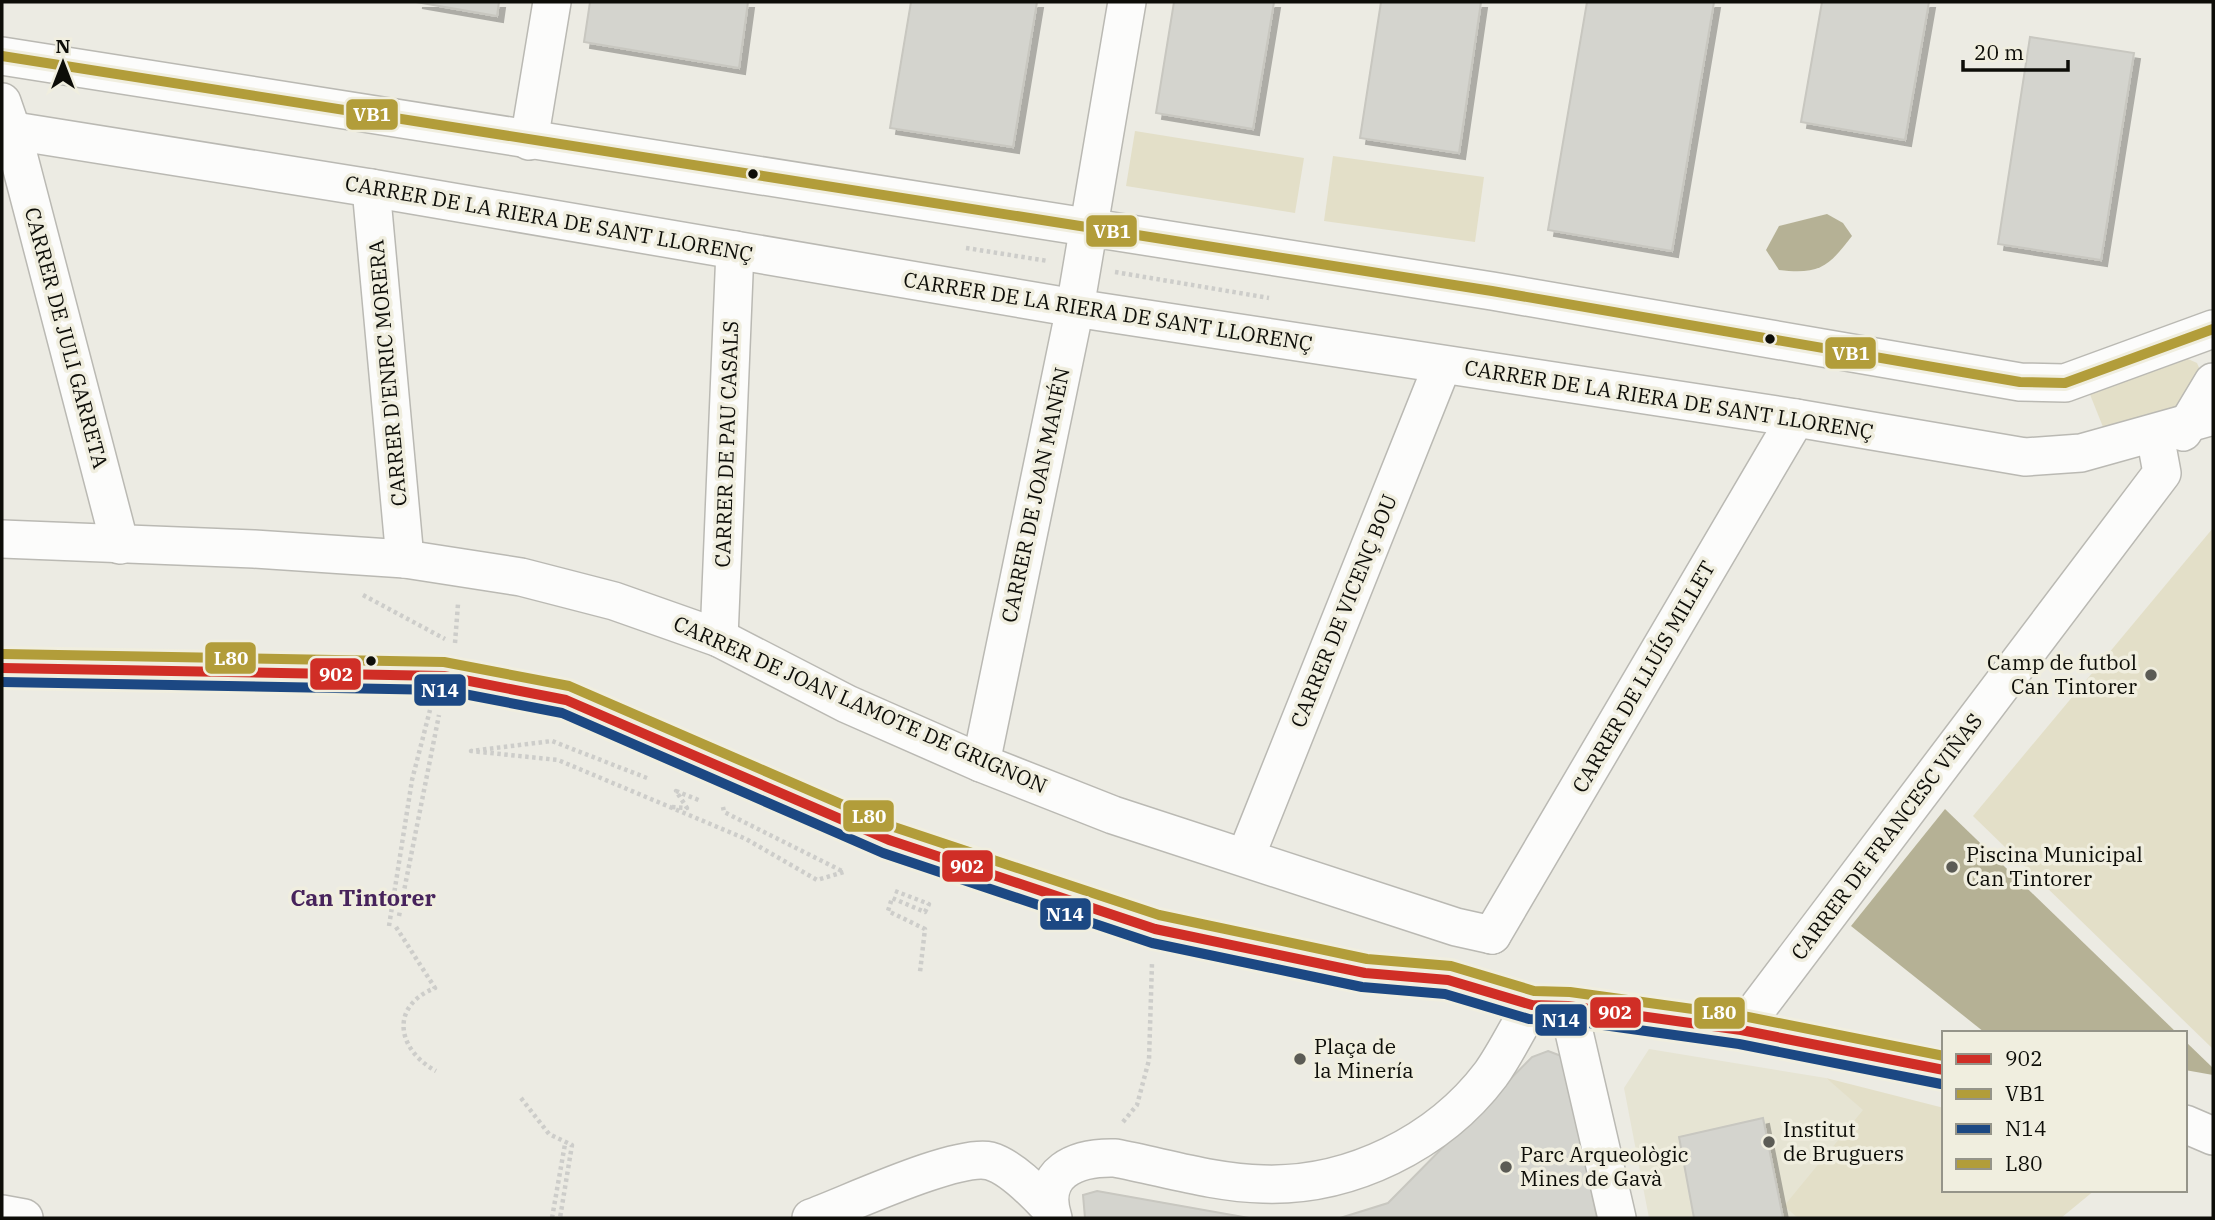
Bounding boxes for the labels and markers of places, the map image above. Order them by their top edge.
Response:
unlabelled marker [746,167,760,181]
unlabelled marker [1763,332,1777,346]
place label: Camp de futbol Can Tintorer [1987,648,2138,700]
unlabelled marker [364,654,378,668]
marker: Camp de futbol Can Tintorer [2143,667,2159,683]
place label: Piscina Municipal Can Tintorer [1966,840,2143,892]
marker: Piscina Municipal Can Tintorer [1944,859,1960,875]
place label: Plaça de la Minería [1314,1032,1414,1084]
marker: Plaça de la Minería [1292,1051,1308,1067]
place label: Institut de Bruguers [1783,1115,1904,1167]
marker: Institut de Bruguers [1761,1134,1777,1150]
place label: Parc Arqueològic Mines de Gavà [1520,1140,1689,1192]
marker: Parc Arqueològic Mines de Gavà [1498,1159,1514,1175]

